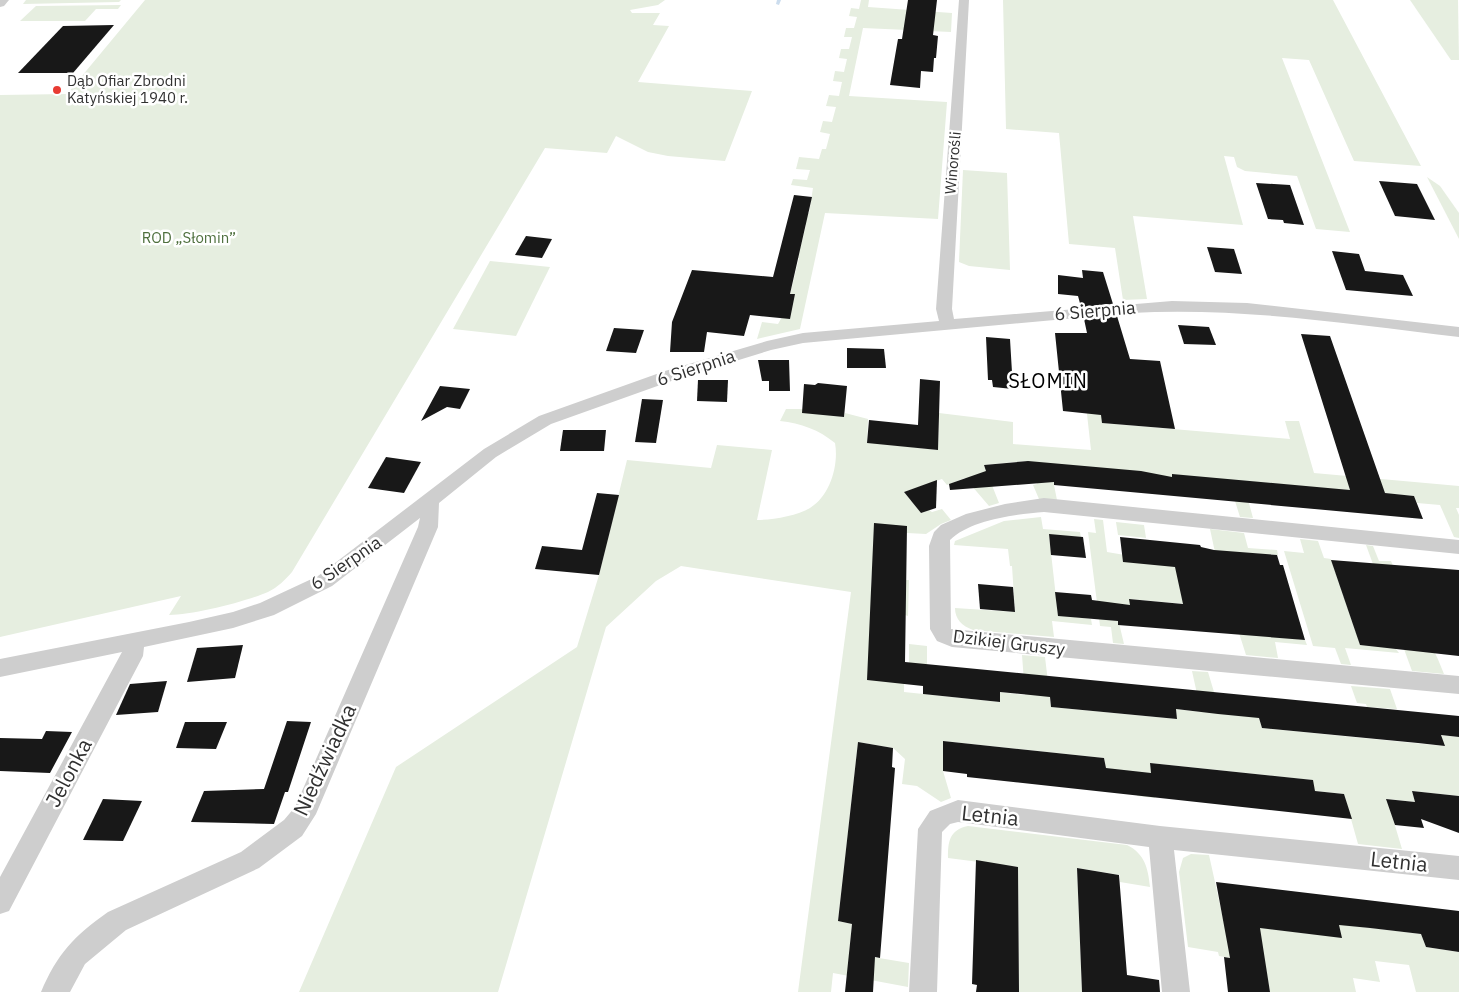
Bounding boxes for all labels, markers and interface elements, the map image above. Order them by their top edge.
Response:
place label: Dąb Ofiar Zbrodni Katyńskiej 1940 r. [67,71,188,107]
marker: Dąb Ofiar Zbrodni Katyńskiej 1940 r. [51,84,63,96]
street label: Winorośli [940,131,965,195]
park label: ROD „Słomin” [142,228,236,247]
street label: 6 Sierpnia [1053,295,1137,326]
street label: 6 Sierpnia [654,344,738,391]
district label: SŁOMIN [1008,367,1088,394]
street label: 6 Sierpnia [306,530,386,595]
street label: Dzikiej Gruszy [952,624,1066,661]
street label: Niedźwiadka [286,699,362,820]
street label: Jelonka [38,733,98,812]
street label: Letnia [960,798,1020,832]
street label: Letnia [1369,844,1429,878]

